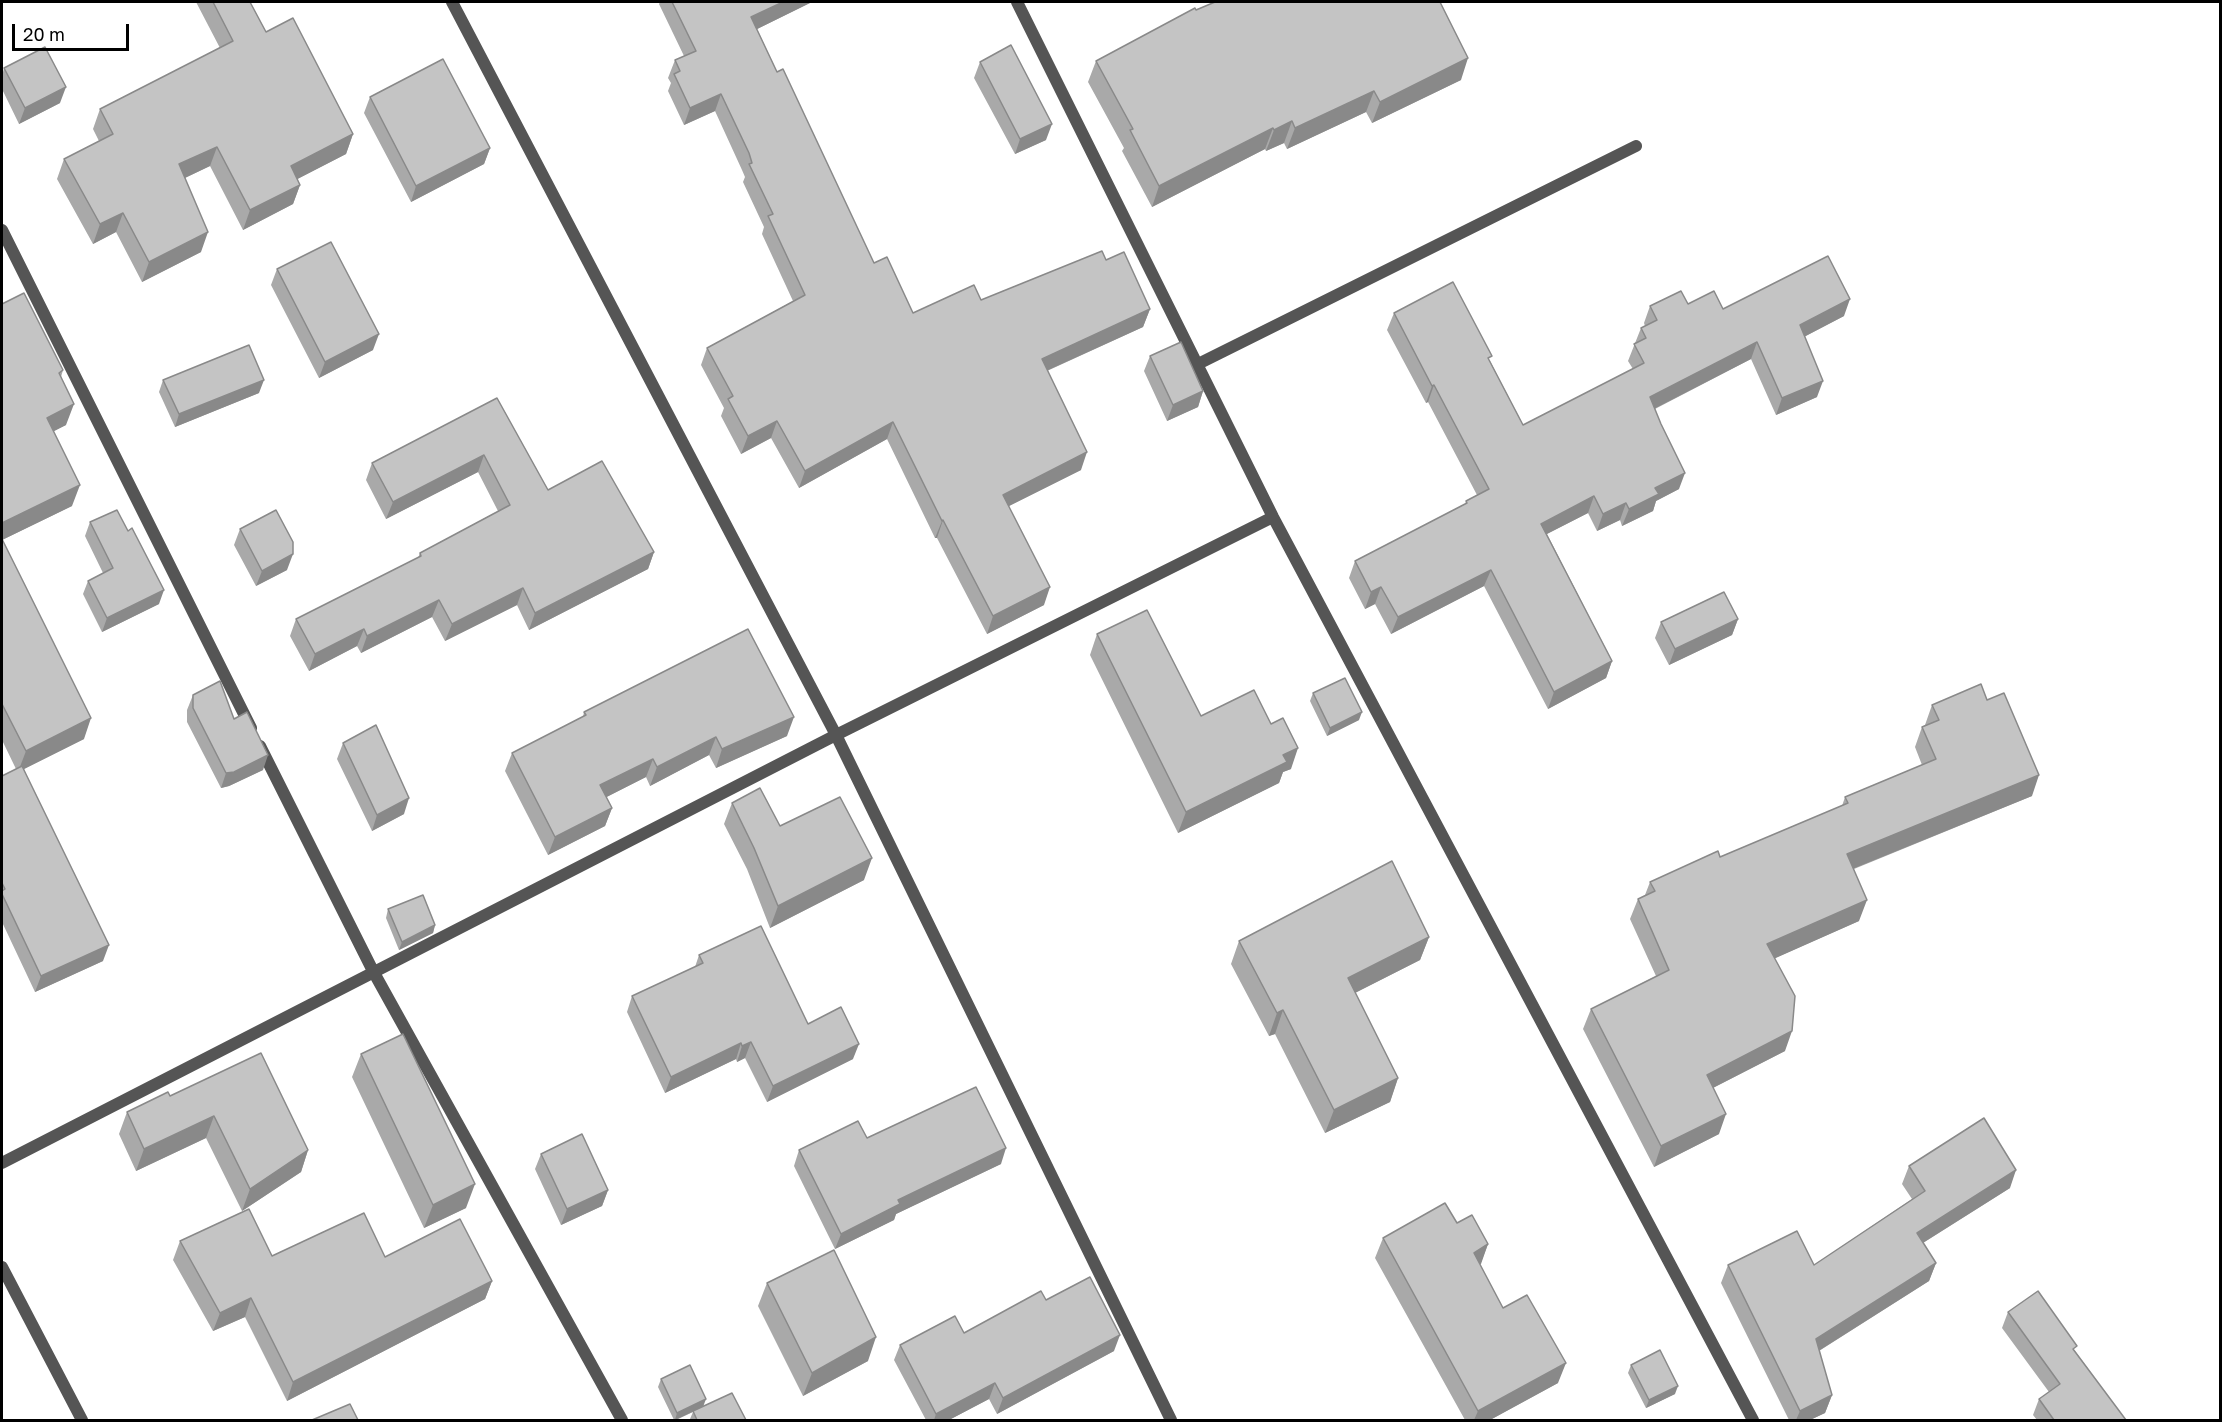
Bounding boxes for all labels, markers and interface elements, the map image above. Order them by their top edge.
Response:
scale bar [15,12,132,50]
text: 20 m [23,23,65,45]

